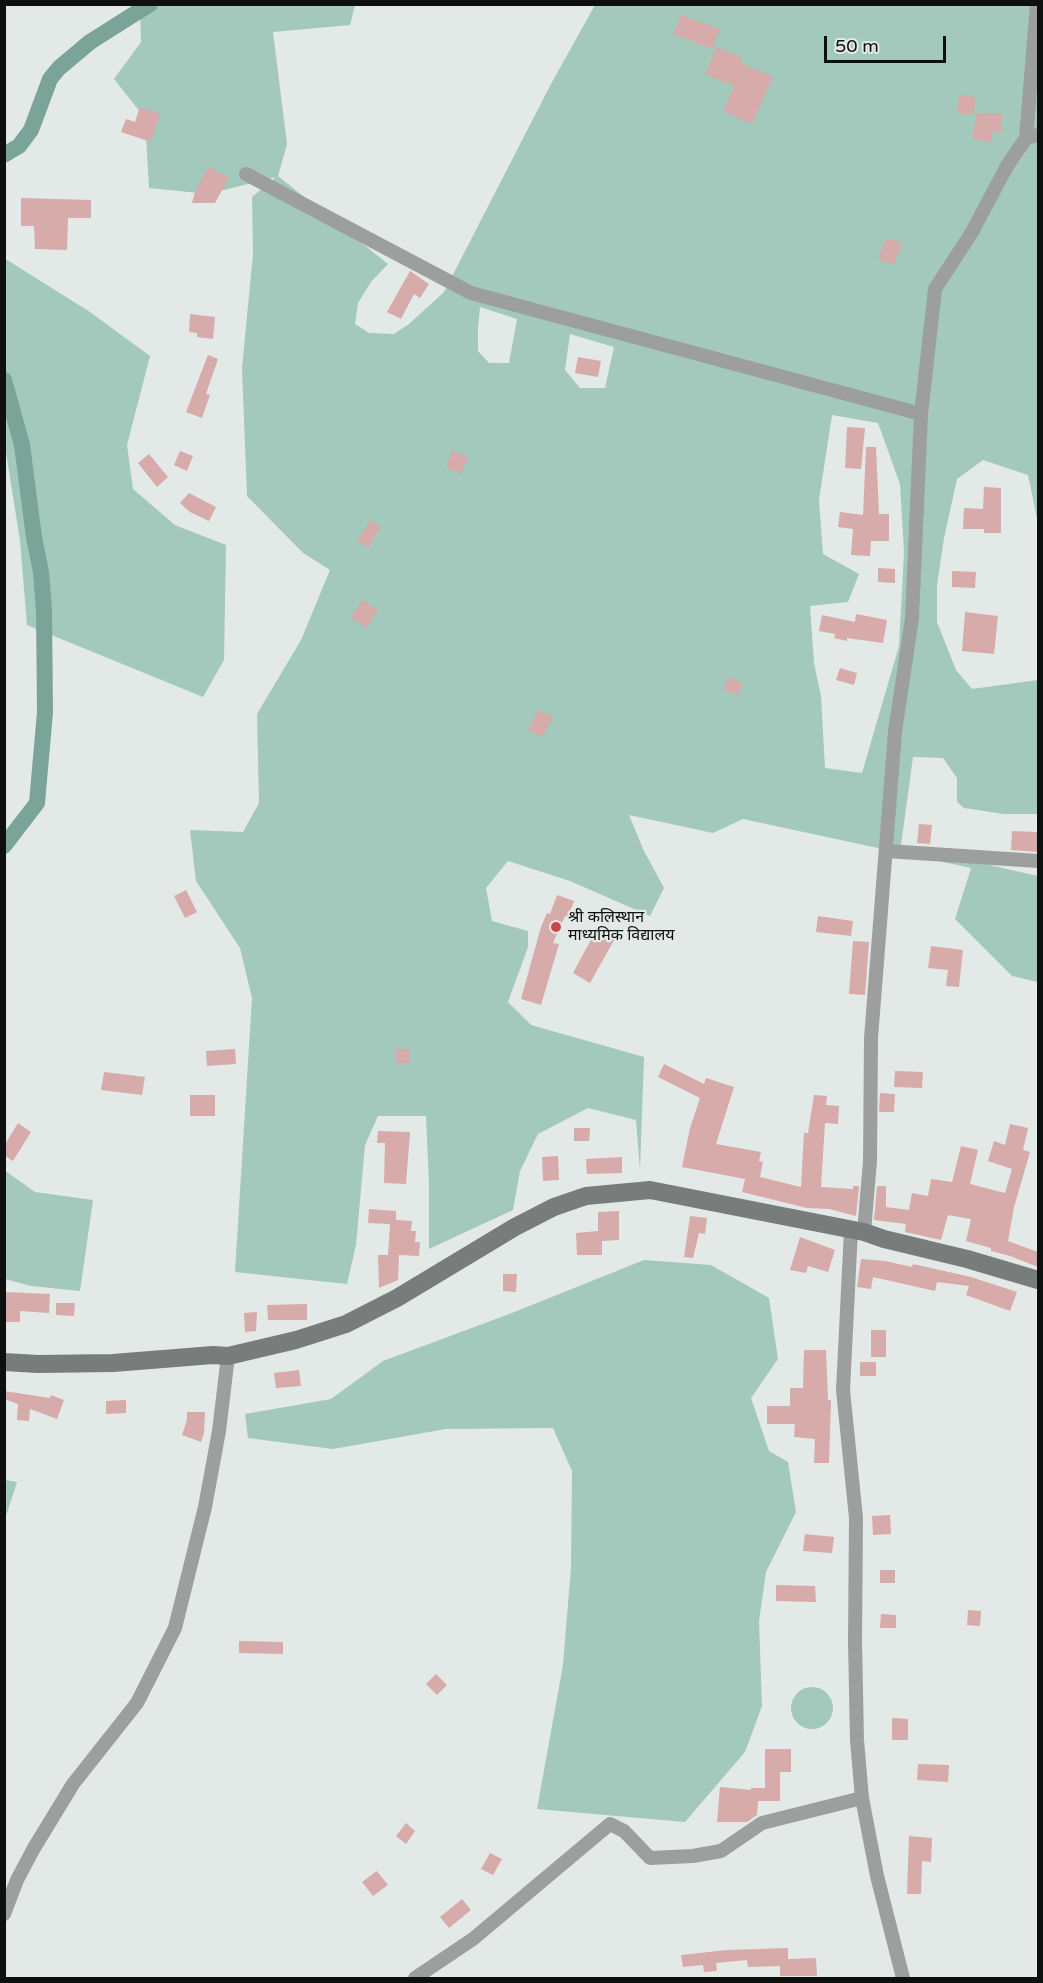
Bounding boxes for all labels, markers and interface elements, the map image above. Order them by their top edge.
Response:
scale bar [827,24,948,62]
text: 50 m [835,35,879,57]
place label: श्री कलिस्थान माध्यमिक विद्यालय [568,908,675,946]
marker: श्री कलिस्थान माध्यमिक विद्यालय [549,920,563,934]

